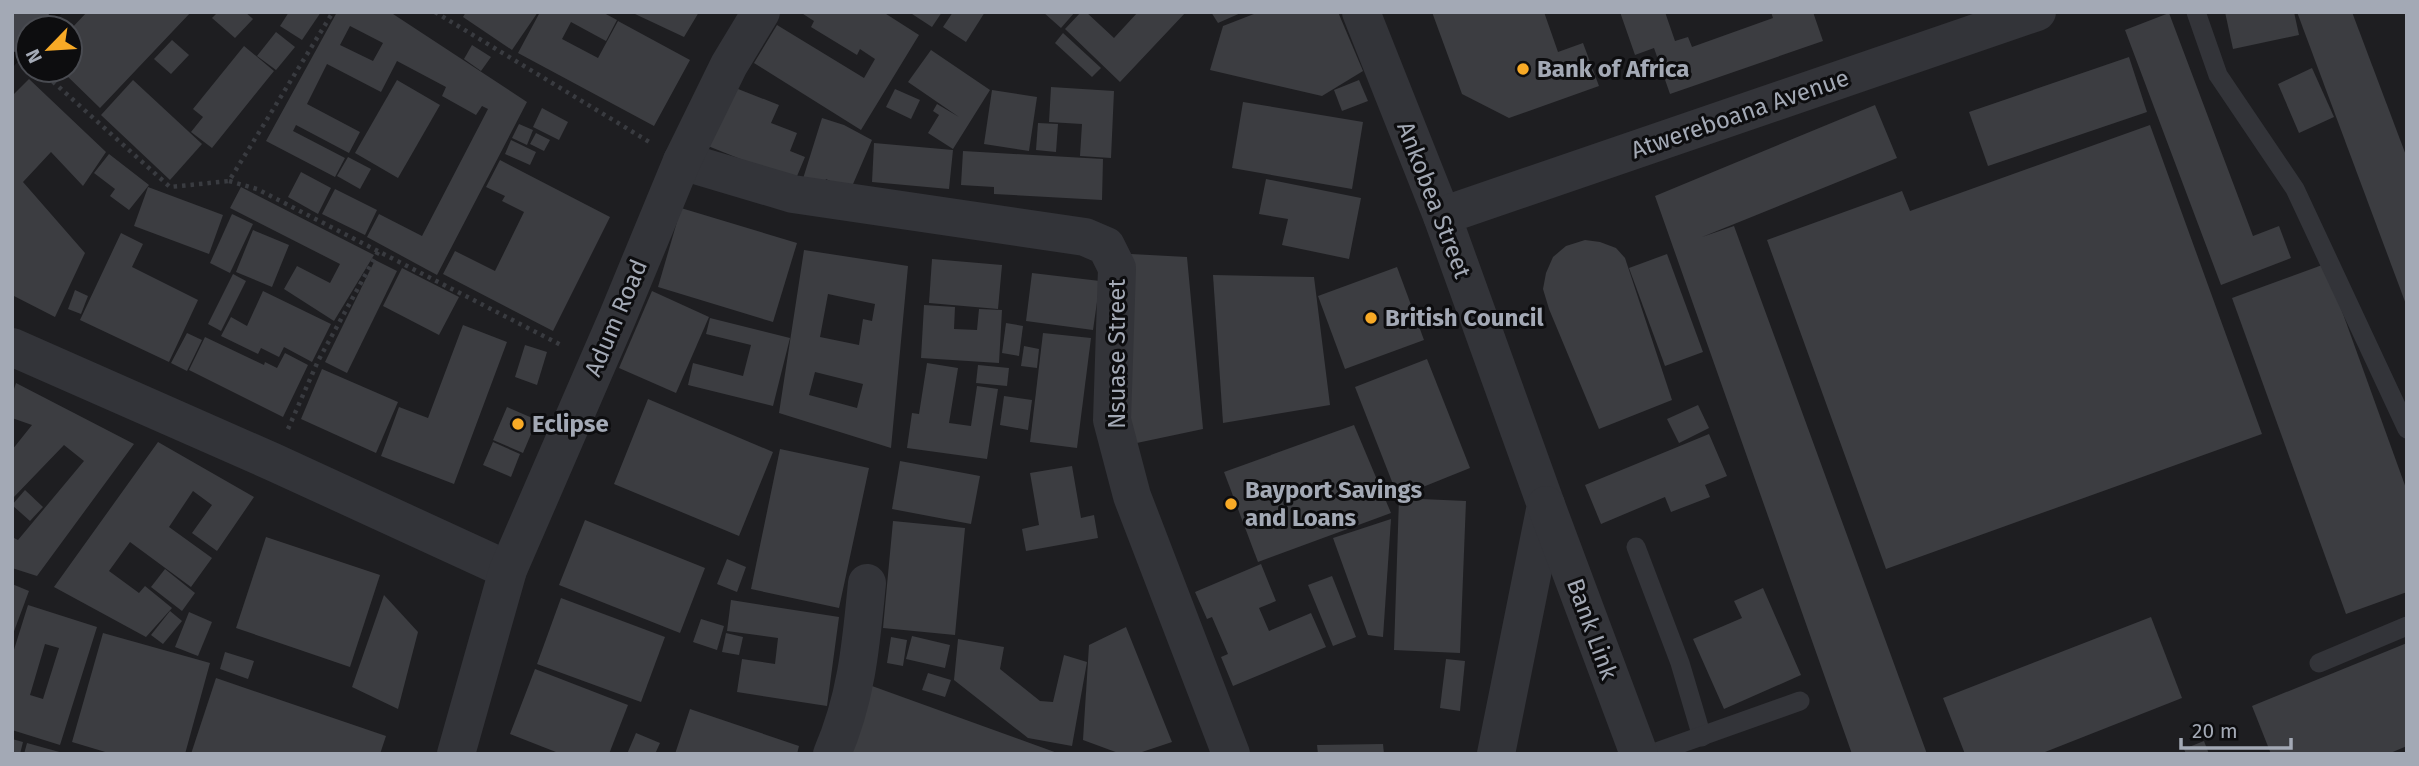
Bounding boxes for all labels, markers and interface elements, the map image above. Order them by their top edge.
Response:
north arrow [14,14,84,84]
text: N [21,45,47,67]
place label: Bank of Africa [1537,55,1690,83]
marker: Bank of Africa [1515,61,1531,77]
street label: Atwereboana Avenue [1627,64,1853,164]
street label: Ankobea Street [1391,118,1477,283]
street label: Adum Road [579,255,653,381]
street label: Nsuase Street [1103,279,1131,429]
place label: British Council [1385,304,1545,332]
marker: British Council [1363,310,1379,326]
place label: Eclipse [532,410,609,438]
marker: Eclipse [510,416,526,432]
place label: Bayport Savings and Loans [1245,476,1422,532]
marker: Bayport Savings and Loans [1223,496,1239,512]
street label: Bank Link [1561,575,1623,684]
scale bar [2181,706,2291,750]
text: 20 m [2192,718,2238,744]

